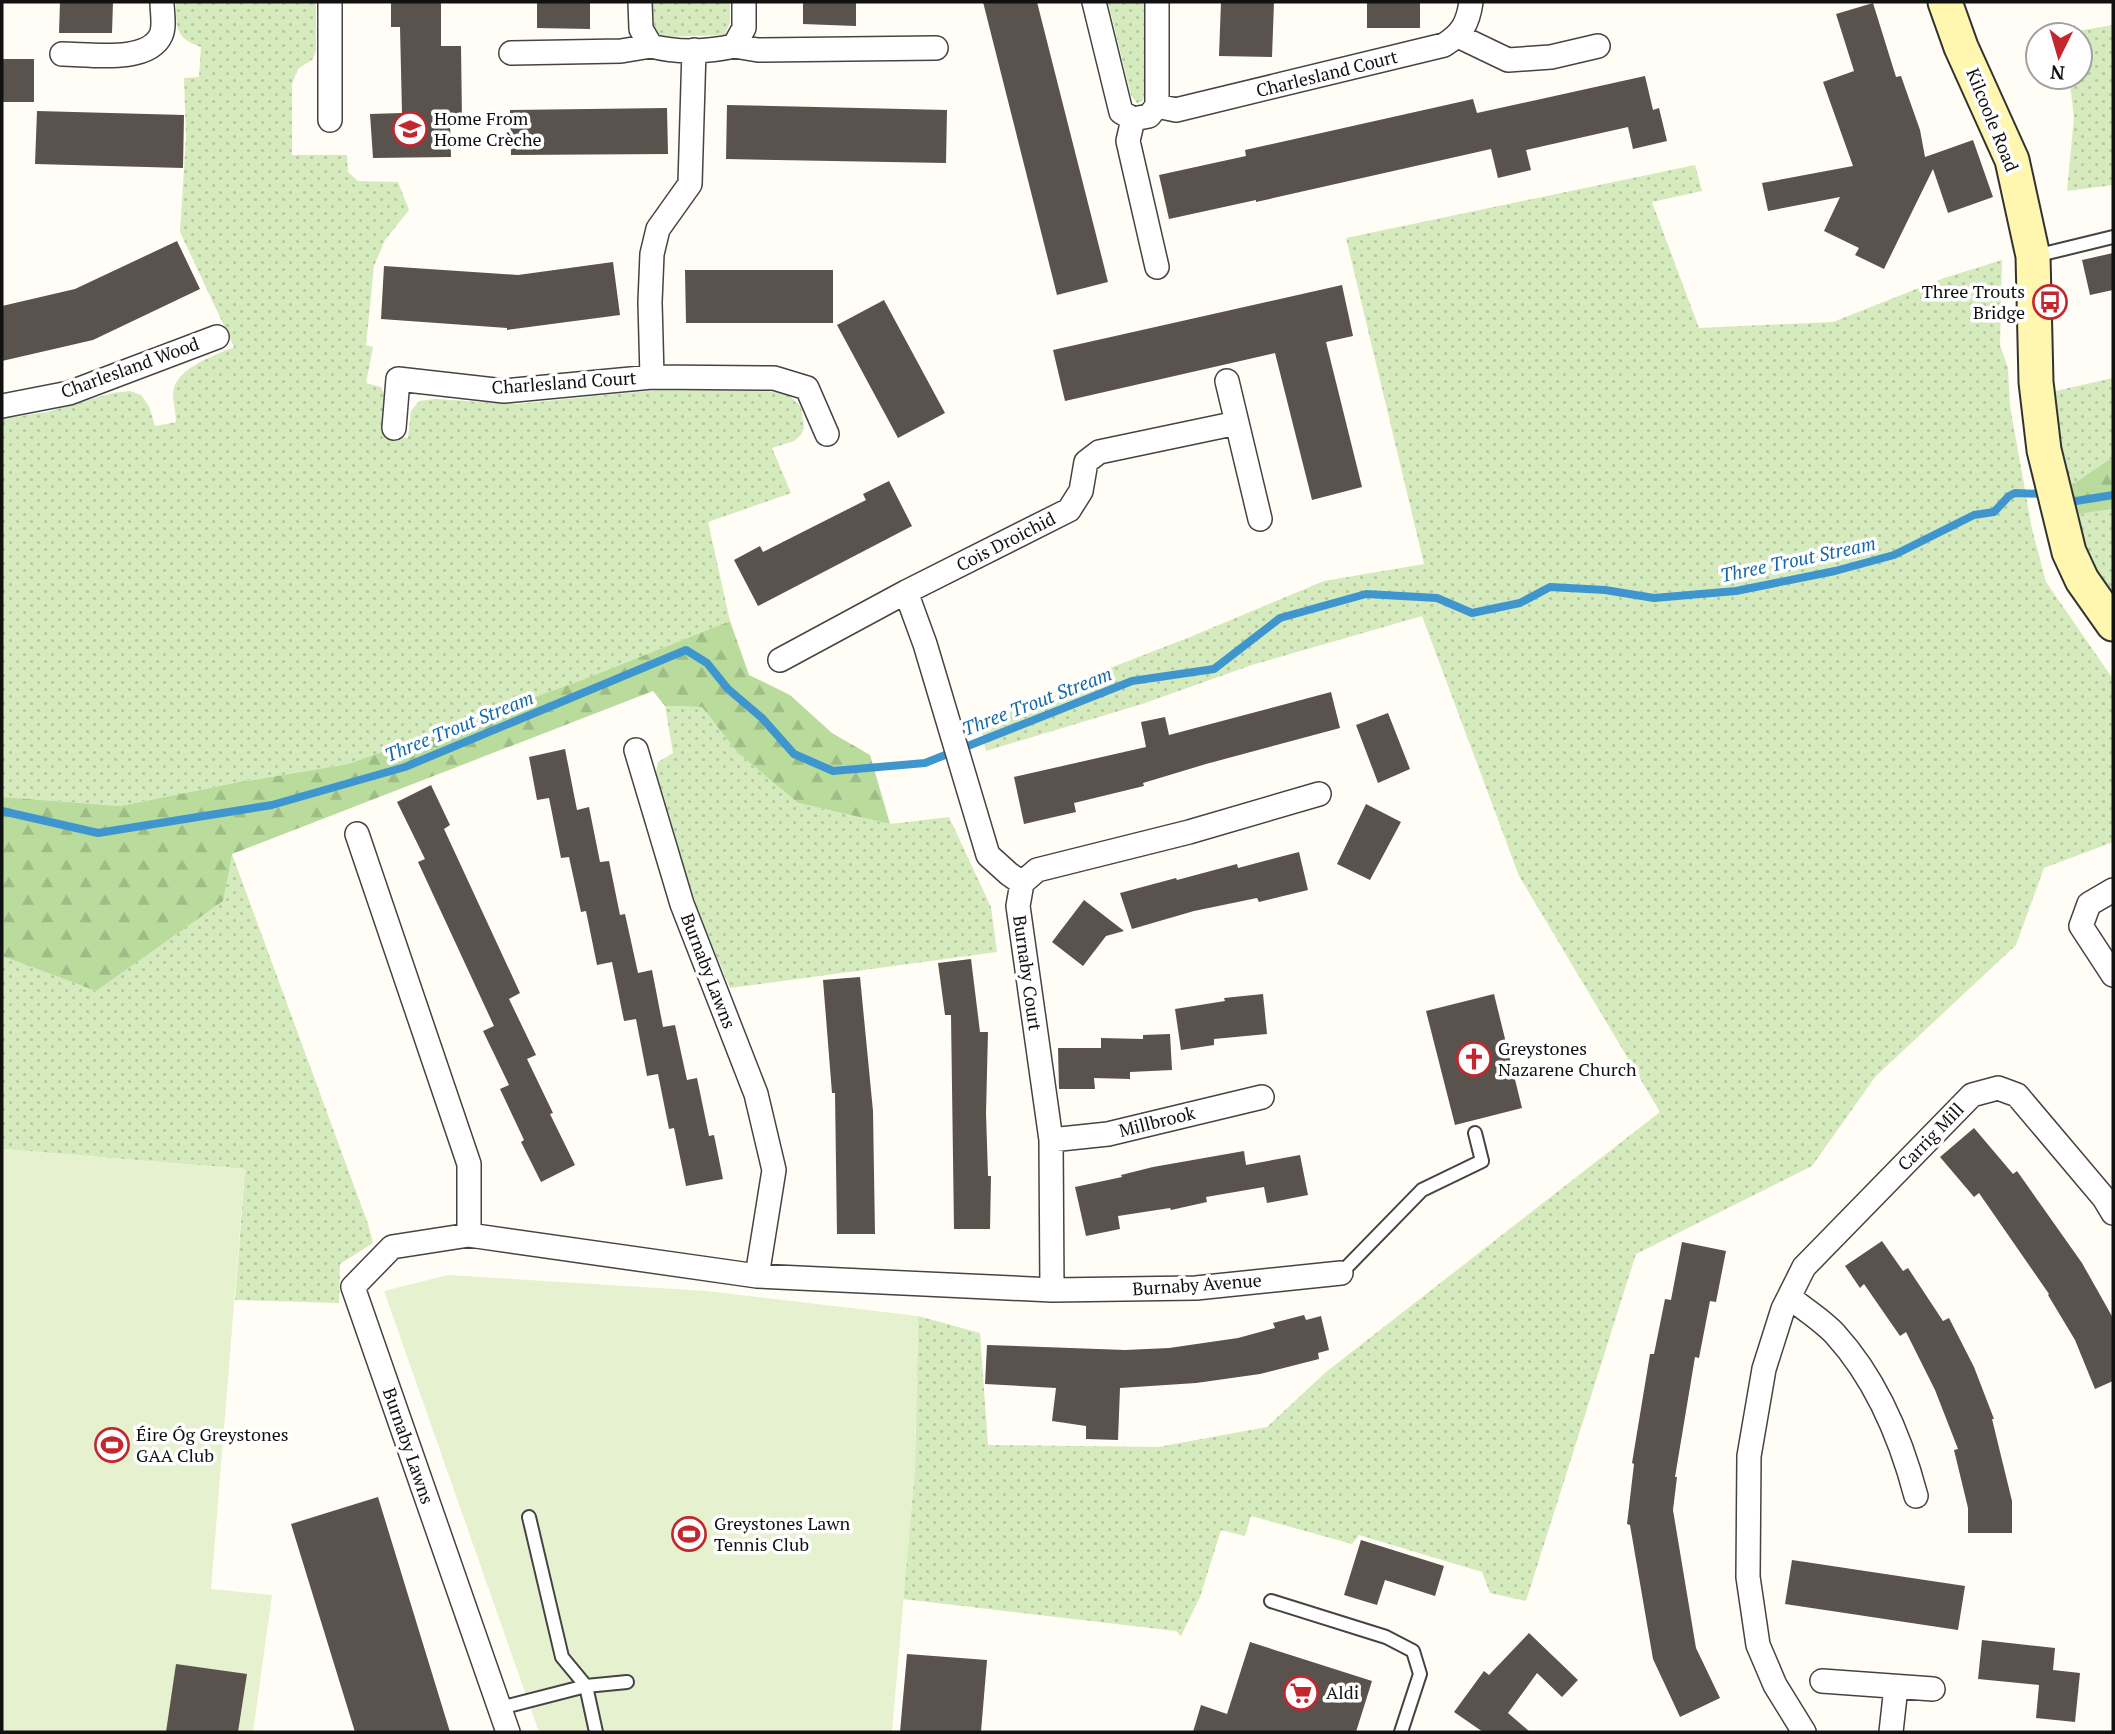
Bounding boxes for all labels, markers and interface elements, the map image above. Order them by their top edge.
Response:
north arrow [2024,21,2094,91]
street label: Charlesland Court [1253,44,1400,102]
text: N [2049,60,2066,87]
street label: Kilcoole Road [1961,64,2025,175]
place label: Home From Home Crèche [434,106,542,151]
school or university icon: Home From Home Crèche [391,110,429,148]
place label: Three Trouts Bridge [1922,279,2025,324]
bus stop icon: Three Trouts Bridge [2031,283,2069,321]
street label: Charlesland Wood [57,331,202,403]
street label: Charlesland Court [491,365,637,399]
street label: Cois Droichid [952,506,1059,576]
water label: Three Trout Stream [1718,530,1878,587]
water label: Three Trout Stream [958,660,1115,741]
water label: Three Trout Stream [381,684,537,767]
street label: Burnaby Lawns [676,910,742,1032]
street label: Burnaby Court [1008,914,1048,1032]
place label: Greystones Nazarene Church [1498,1036,1637,1081]
church icon: Greystones Nazarene Church [1455,1040,1493,1078]
street label: Carrig Mill [1892,1097,1969,1175]
street label: Millbrook [1116,1100,1198,1142]
street label: Burnaby Avenue [1131,1268,1262,1300]
street label: Burnaby Lawns [378,1384,440,1507]
place label: Éire Óg Greystones GAA Club [136,1422,288,1467]
sports icon: Éire Óg Greystones GAA Club [93,1426,131,1464]
place label: Greystones Lawn Tennis Club [714,1511,851,1556]
sports icon: Greystones Lawn Tennis Club [670,1515,708,1553]
supermarket icon: Aldi [1282,1674,1320,1712]
place label: Aldi [1326,1680,1359,1704]

